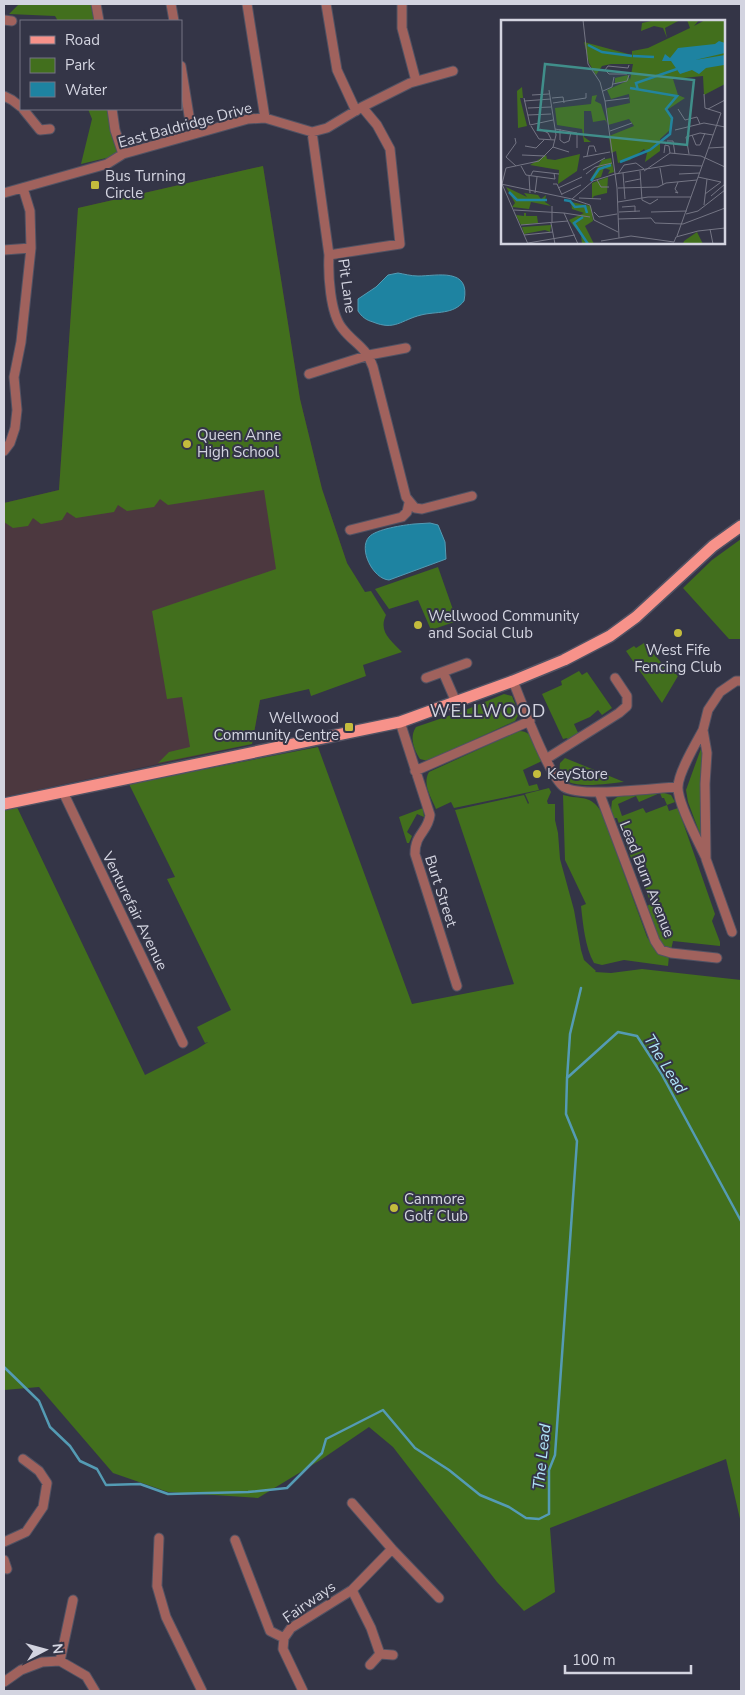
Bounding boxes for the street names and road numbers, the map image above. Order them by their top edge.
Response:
street label: East Baldridge Drive [116,98,254,152]
street label: Pit Lane [333,258,361,314]
street label: Lead Burn Avenue [615,818,679,940]
street label: Venturefair Avenue [97,848,172,974]
street label: Burt Street [420,853,462,930]
street label: Fairways [279,1577,339,1627]

